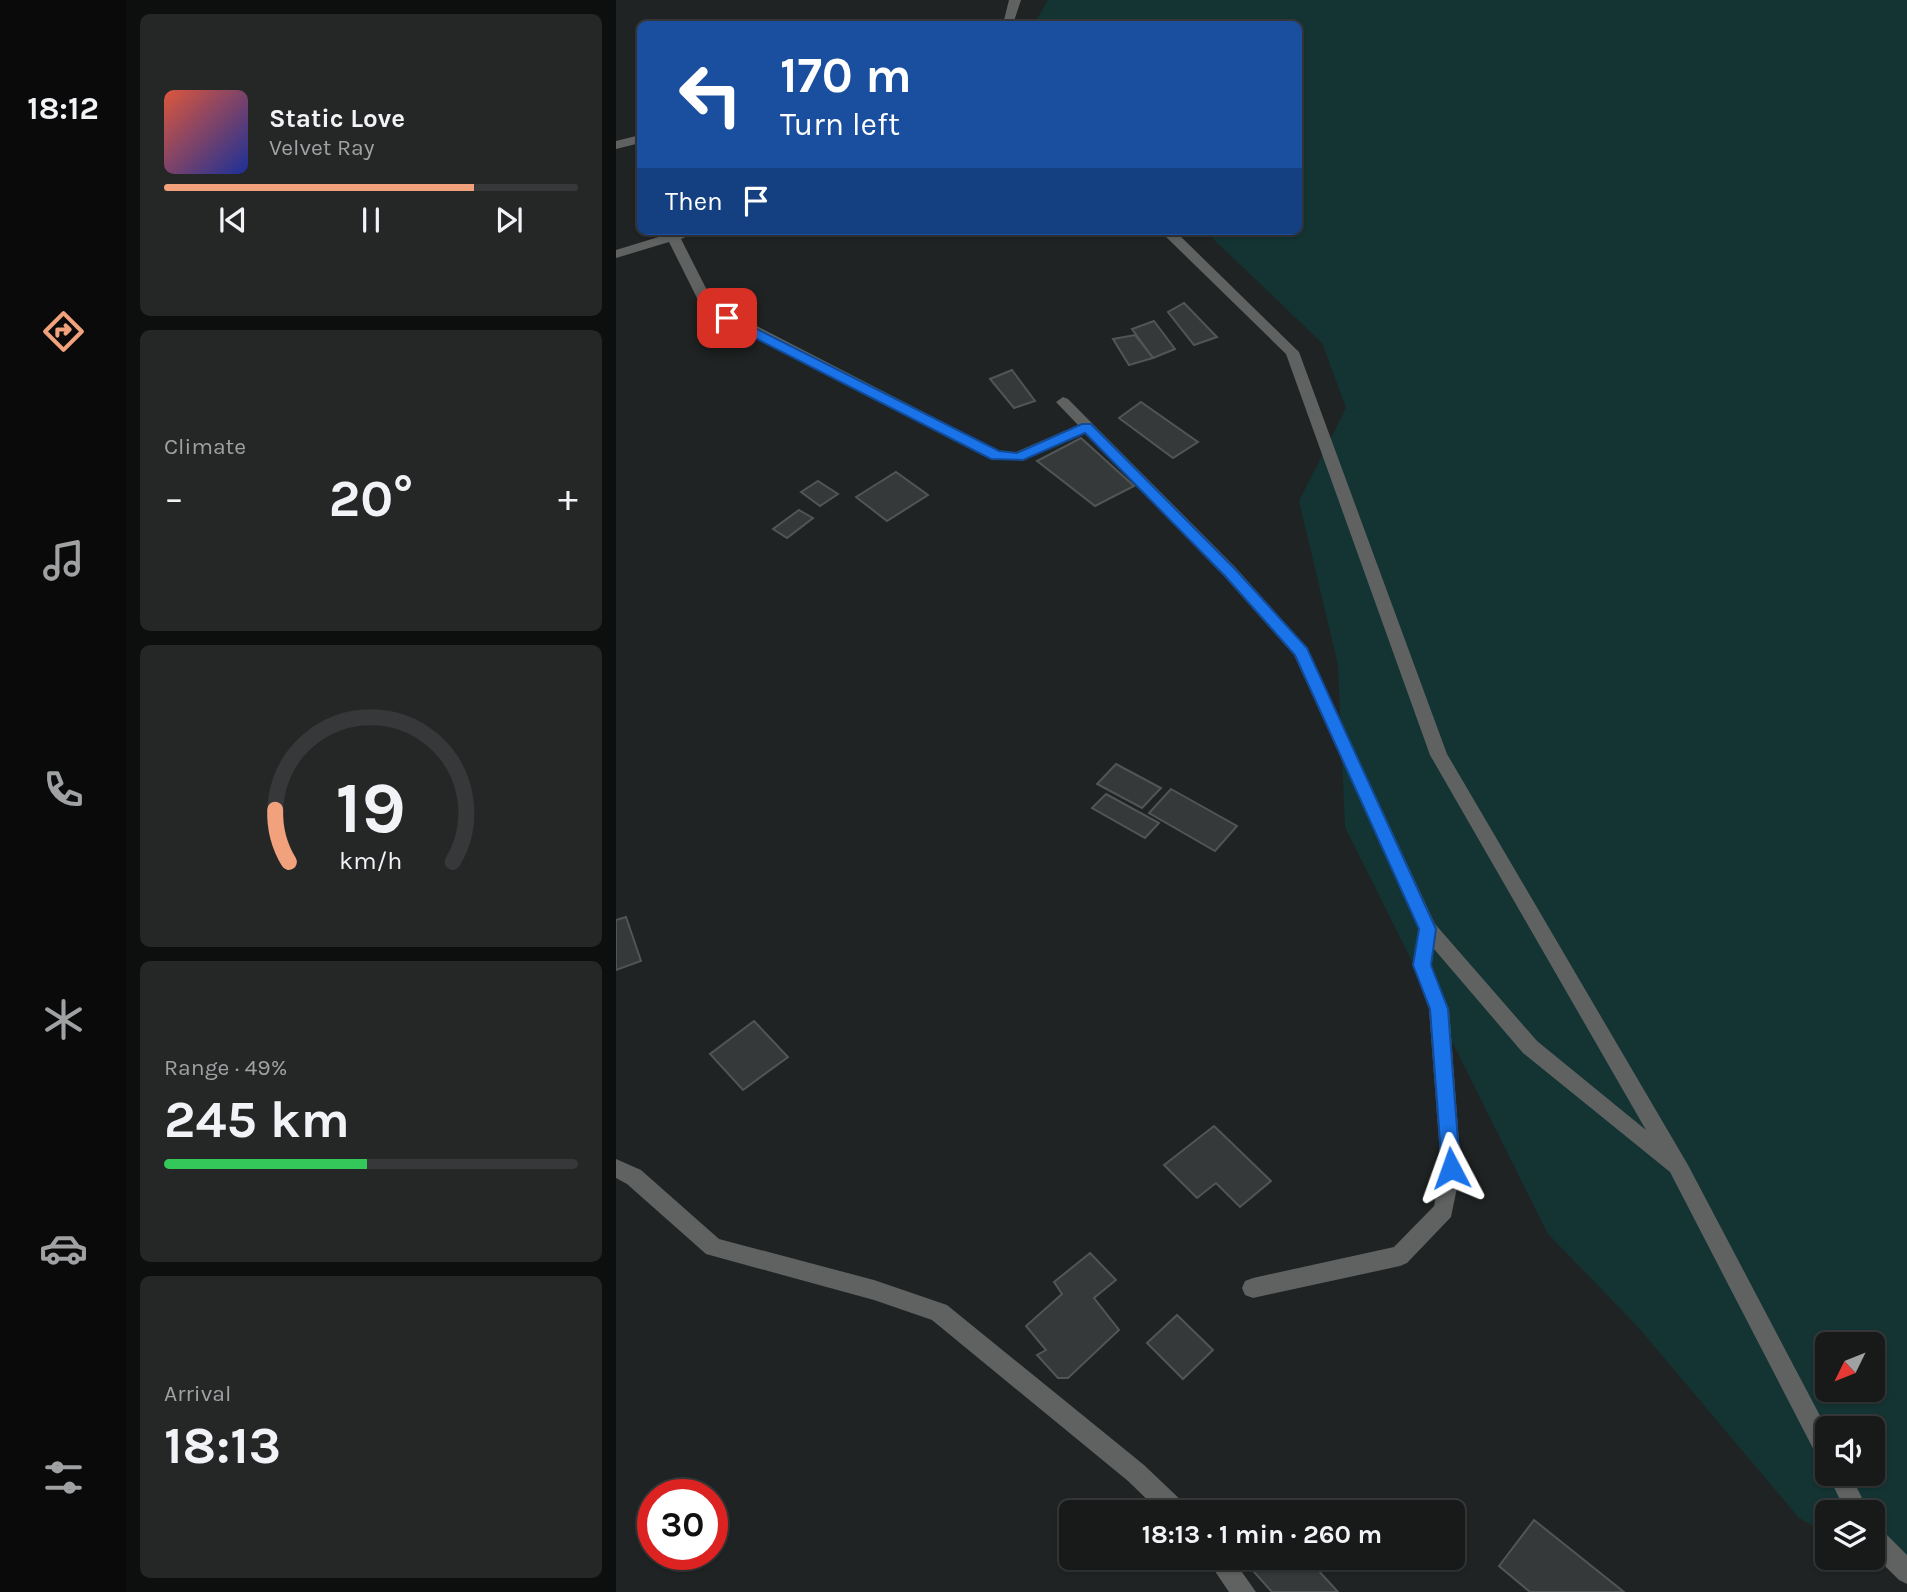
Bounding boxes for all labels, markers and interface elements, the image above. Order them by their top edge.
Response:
text: 170 m [780,47,912,104]
icon: left [665,49,756,140]
text: 18:12 [27,90,99,127]
text: Static Love [269,103,405,134]
text: Turn left [780,106,900,143]
text: Velvet Ray [269,134,374,161]
icon: arrive [737,182,775,220]
text: Then [665,186,723,217]
icon: previous [214,201,252,239]
icon: pause [352,201,390,239]
icon: next [490,201,528,239]
pin [697,288,757,348]
icon: arrive [708,299,746,337]
icon: directions [39,307,88,356]
text: Climate [164,433,246,460]
text: 20° [329,468,413,529]
text: − [164,476,184,521]
text: + [558,476,578,521]
icon: music [39,536,88,585]
icon: phone [39,765,88,814]
text: 19 [336,765,406,850]
text: km/h [339,846,403,875]
icon: climate [39,995,88,1044]
text: Range · 49% [164,1054,287,1081]
text: 245 km [164,1089,350,1150]
position arrow [1414,1131,1488,1205]
icon: car [39,1224,88,1273]
north arrow [1815,1332,1885,1402]
map controls [1815,1332,1885,1570]
text: Arrival [164,1380,231,1407]
text: 18:13 [164,1415,281,1476]
button: sound [1815,1416,1885,1486]
icon: filters [39,1453,88,1502]
speed limit sign: 30 [637,1479,728,1570]
button: layers [1815,1500,1885,1570]
text: 18:13 · 1 min · 260 m [1142,1519,1382,1550]

